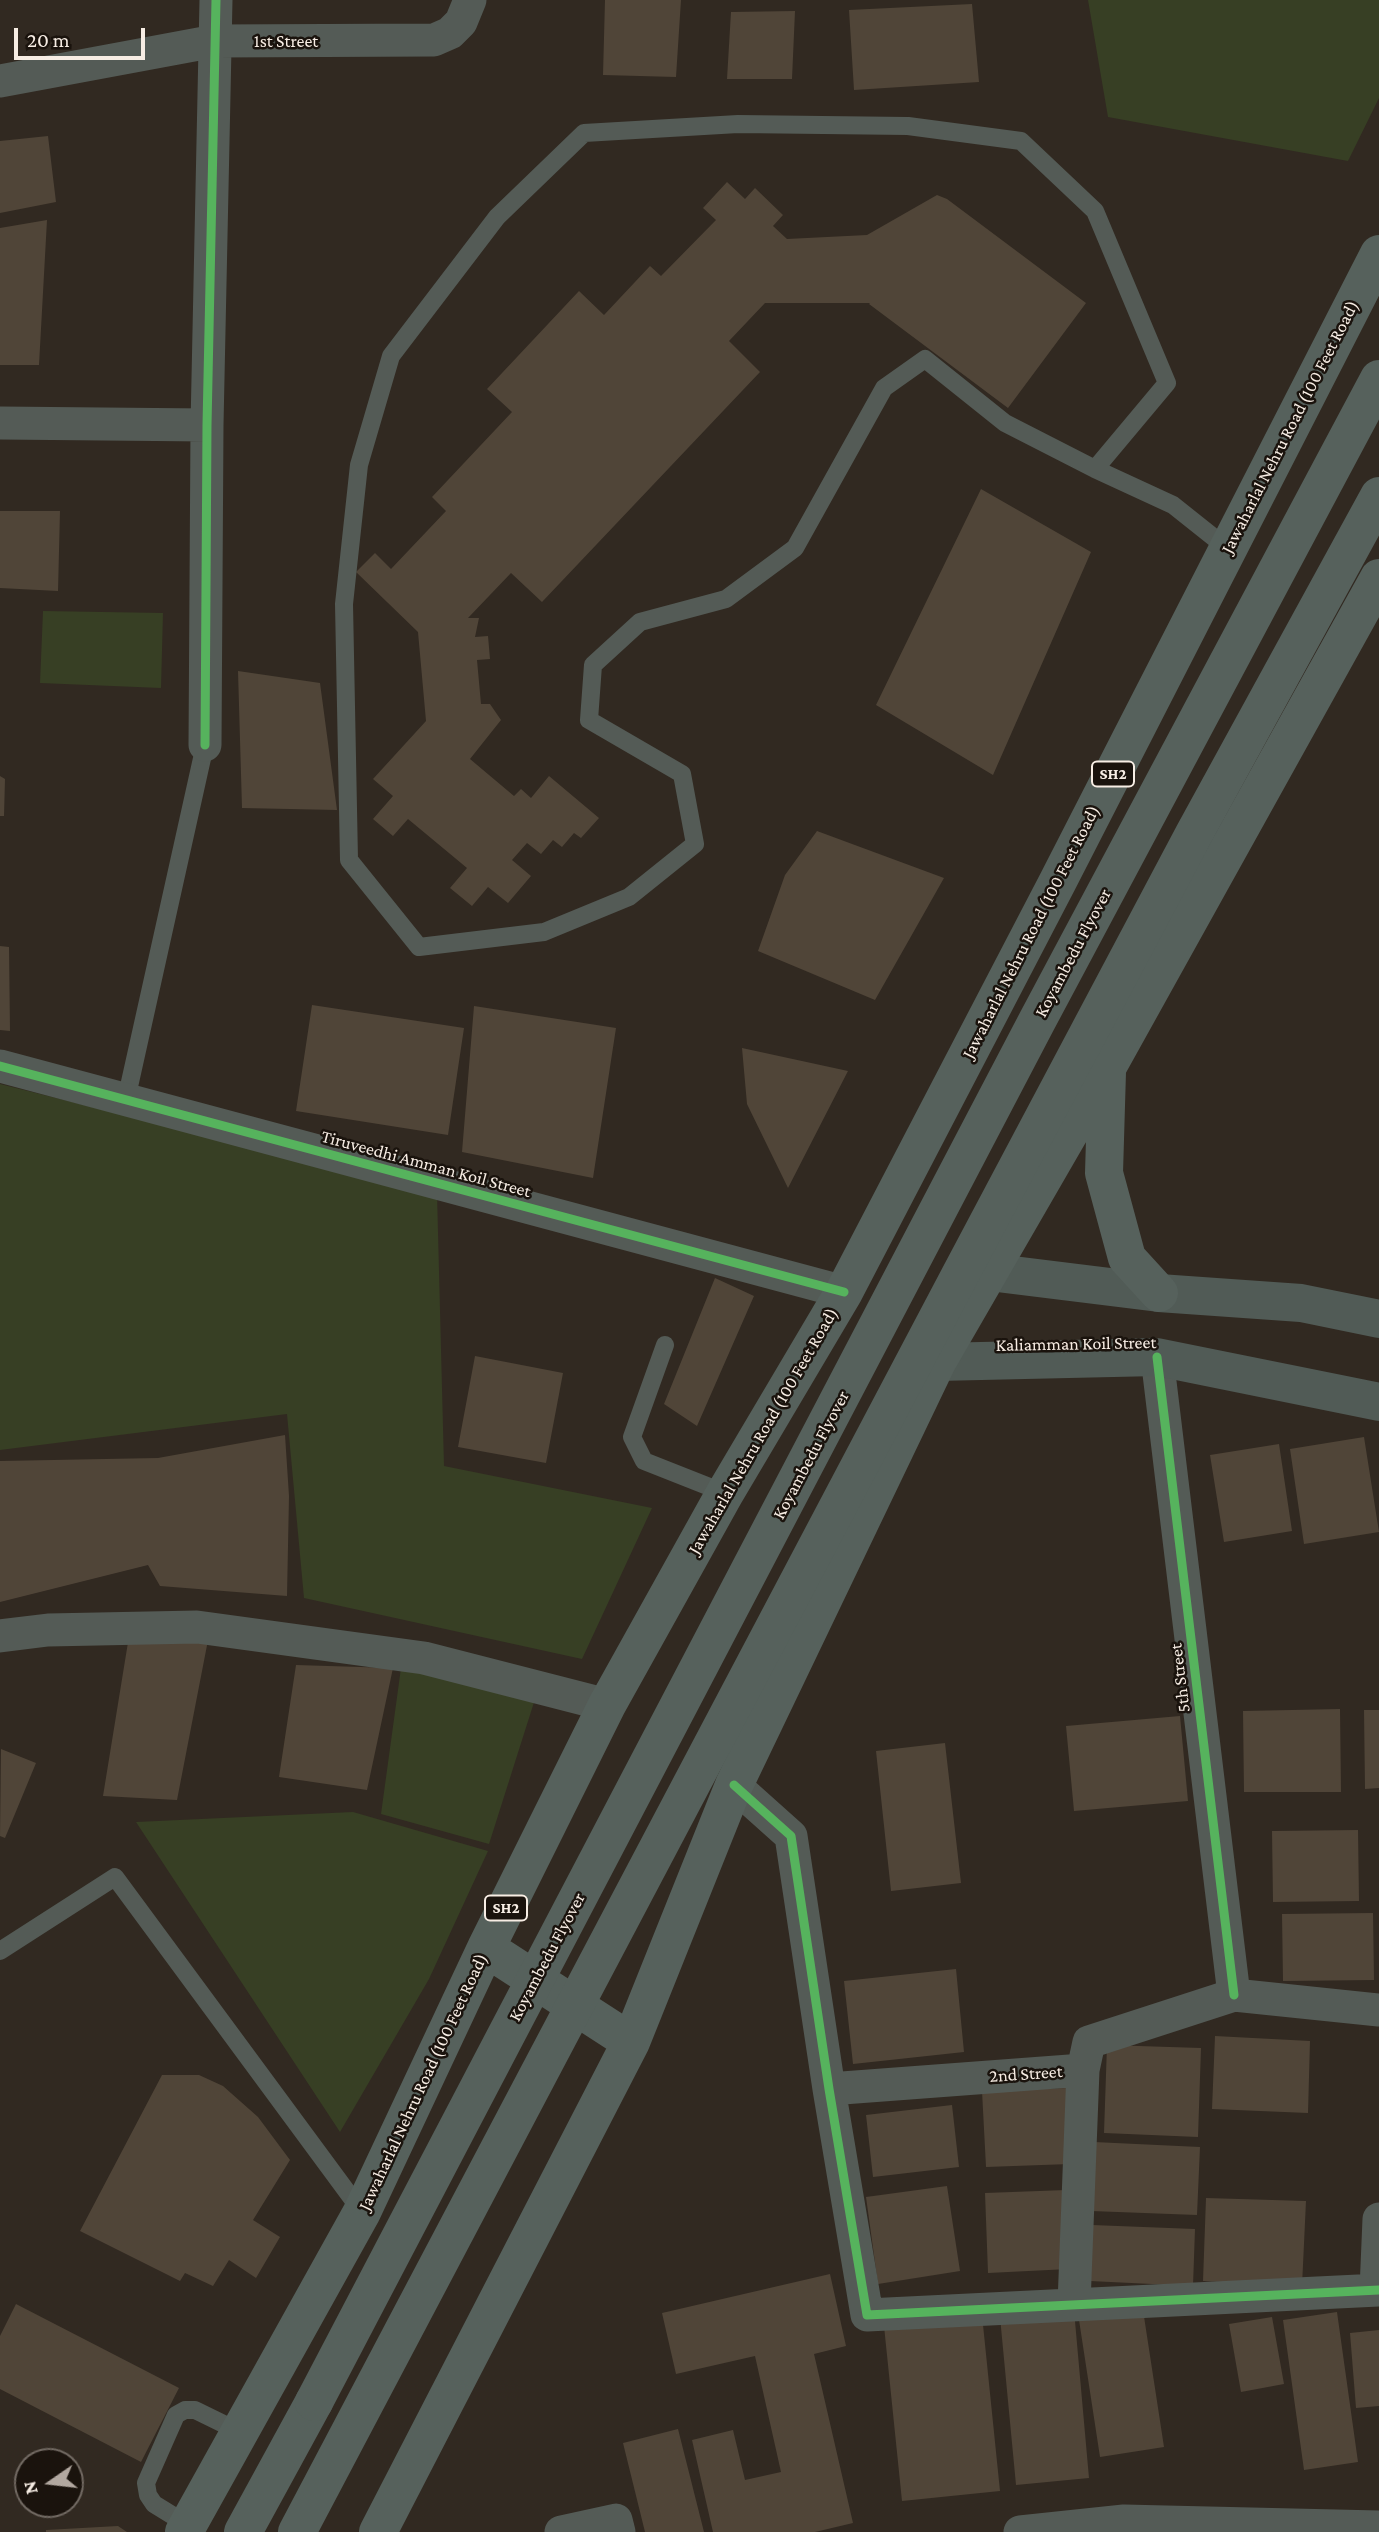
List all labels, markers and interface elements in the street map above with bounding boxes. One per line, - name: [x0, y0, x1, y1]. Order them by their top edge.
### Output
- scale bar: [18, 14, 149, 58]
- text: 20 m: [27, 28, 70, 52]
- street label: 1st Street: [254, 30, 318, 52]
- street label: Jawaharlal Nehru Road (100 Feet Road): [1217, 297, 1363, 557]
- road number: SH2: [1092, 762, 1134, 786]
- street label: Jawaharlal Nehru Road (100 Feet Road): [958, 802, 1104, 1062]
- street label: Koyambedu Flyover: [1030, 885, 1116, 1021]
- street label: Tiruveedhi Amman Koil Street: [319, 1126, 533, 1202]
- street label: Jawaharlal Nehru Road (100 Feet Road): [683, 1304, 843, 1558]
- street label: Kaliamman Koil Street: [996, 1332, 1156, 1356]
- street label: Koyambedu Flyover: [768, 1387, 854, 1523]
- street label: 5th Street: [1165, 1642, 1195, 1714]
- street label: Koyambedu Flyover: [504, 1889, 590, 2025]
- road number: SH2: [485, 1896, 527, 1920]
- street label: Jawaharlal Nehru Road (100 Feet Road): [354, 1950, 492, 2214]
- street label: 2nd Street: [989, 2061, 1063, 2087]
- north arrow: [14, 2448, 84, 2518]
- text: N: [18, 2479, 42, 2497]

